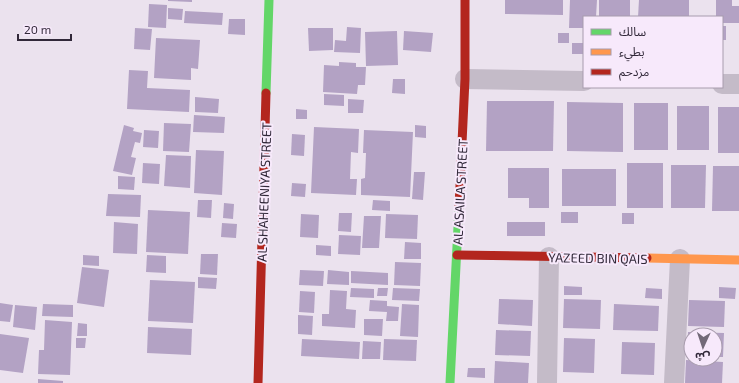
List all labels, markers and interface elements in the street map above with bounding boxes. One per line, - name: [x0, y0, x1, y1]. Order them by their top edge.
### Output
- scale bar: [18, 16, 71, 42]
- legend: [583, 16, 723, 88]
- text: 20 m: [24, 22, 51, 36]
- text: سالك: [619, 24, 646, 38]
- text: بطيء: [619, 44, 645, 62]
- text: مزدحم: [619, 64, 649, 81]
- street label: AL SHAHEENIYA STREET: [254, 122, 274, 262]
- street label: AL ASAILA STREET: [449, 138, 471, 245]
- street label: YAZEED BIN QAIS: [548, 249, 648, 267]
- north arrow: [683, 327, 723, 367]
- text: ش: [695, 350, 710, 364]

